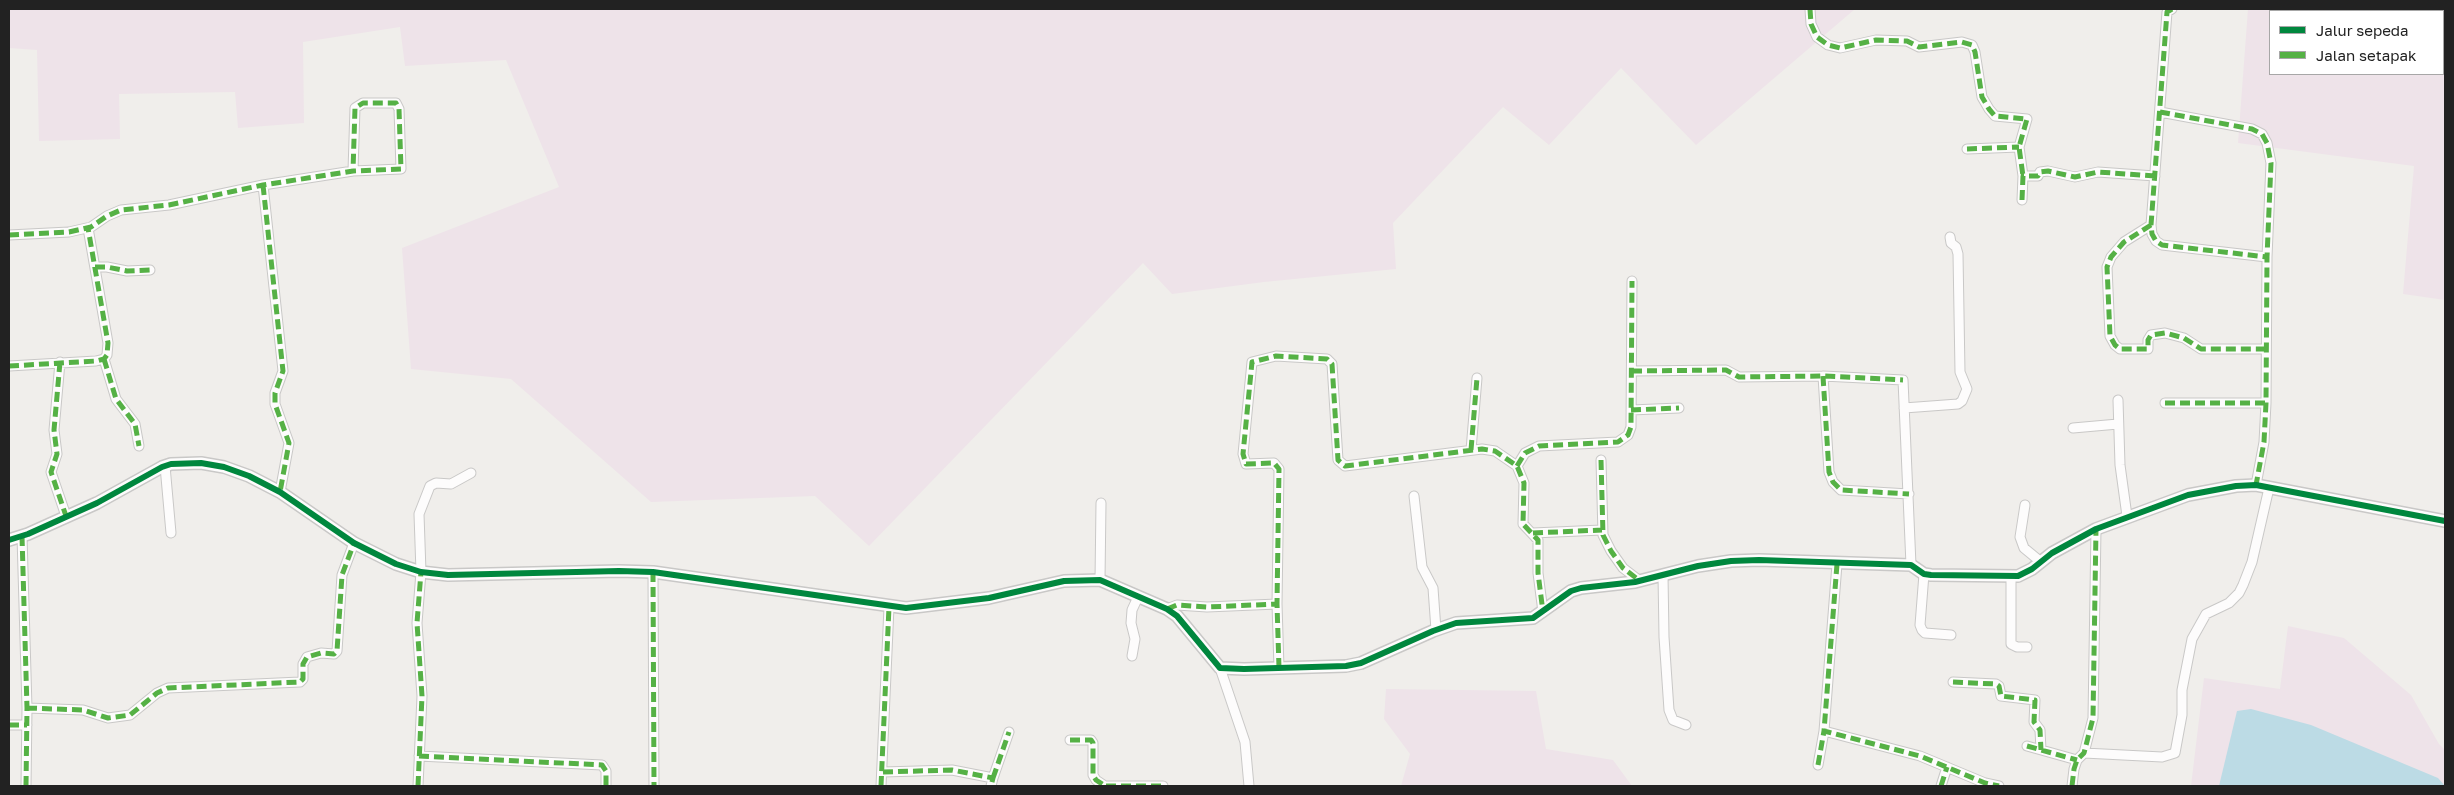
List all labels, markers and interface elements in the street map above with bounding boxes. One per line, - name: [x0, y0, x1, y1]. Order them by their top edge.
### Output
- legend: [2269, 10, 2444, 75]
- text: Jalur sepeda: [2316, 21, 2409, 39]
- text: Jalan setapak: [2316, 46, 2416, 64]

